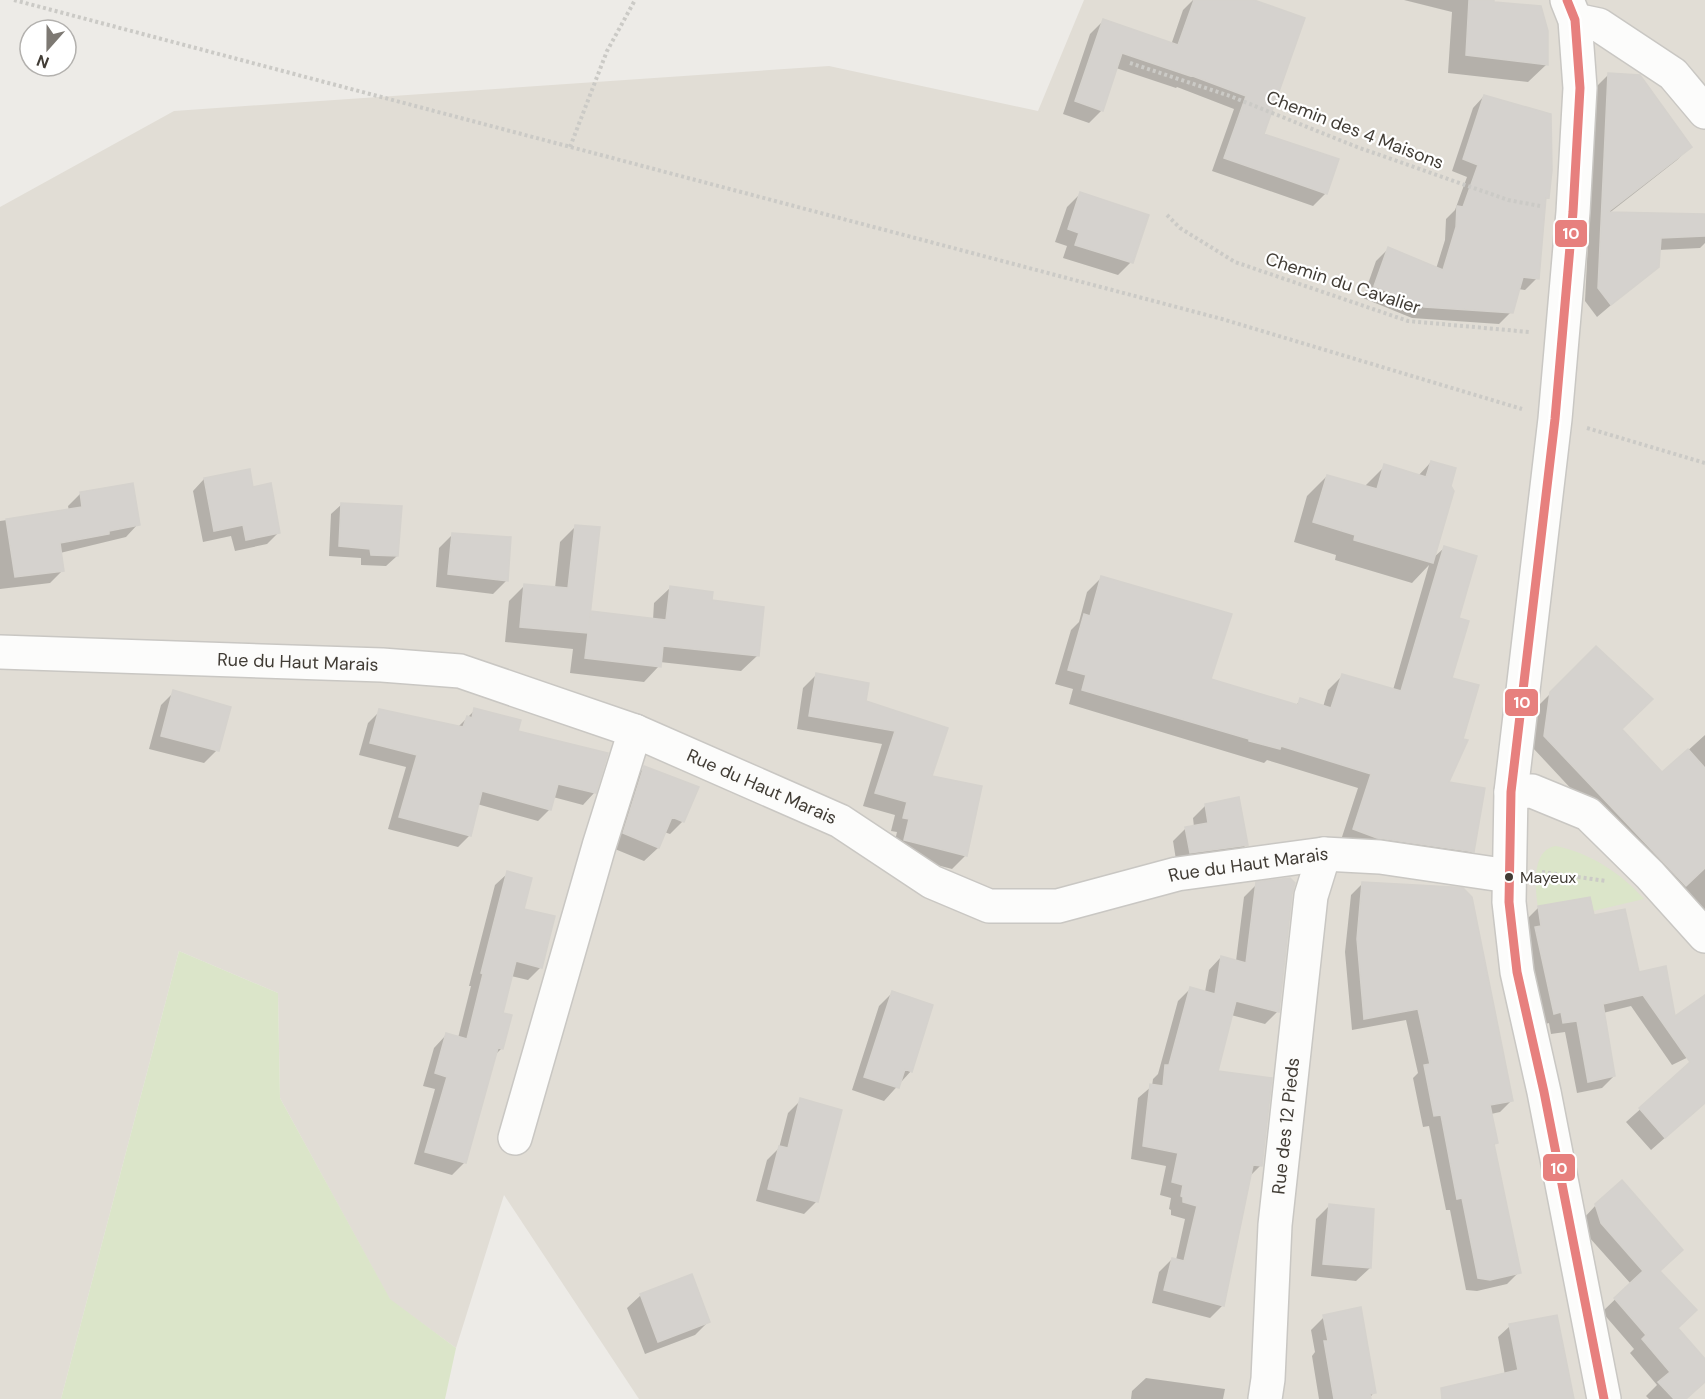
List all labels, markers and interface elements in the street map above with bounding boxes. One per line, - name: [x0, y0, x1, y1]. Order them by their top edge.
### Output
- north arrow: [18, 18, 78, 78]
- text: N: [34, 50, 52, 73]
- street label: Chemin des 4 Maisons: [1263, 85, 1447, 175]
- line badge: 10: [1554, 219, 1588, 248]
- text: 10: [1562, 223, 1580, 244]
- street label: Chemin du Cavalier: [1262, 247, 1424, 320]
- street label: Rue du Haut Marais: [217, 647, 379, 677]
- line badge: 10: [1504, 688, 1539, 717]
- text: 10: [1513, 692, 1531, 713]
- street label: Rue du Haut Marais: [683, 743, 841, 830]
- street label: Rue du Haut Marais: [1166, 842, 1329, 888]
- place label: Mayeux: [1520, 867, 1576, 888]
- marker: Mayeux: [1503, 871, 1515, 883]
- street label: Rue des 12 Pieds: [1266, 1056, 1305, 1196]
- line badge: 10: [1542, 1153, 1576, 1182]
- text: 10: [1550, 1158, 1568, 1179]

